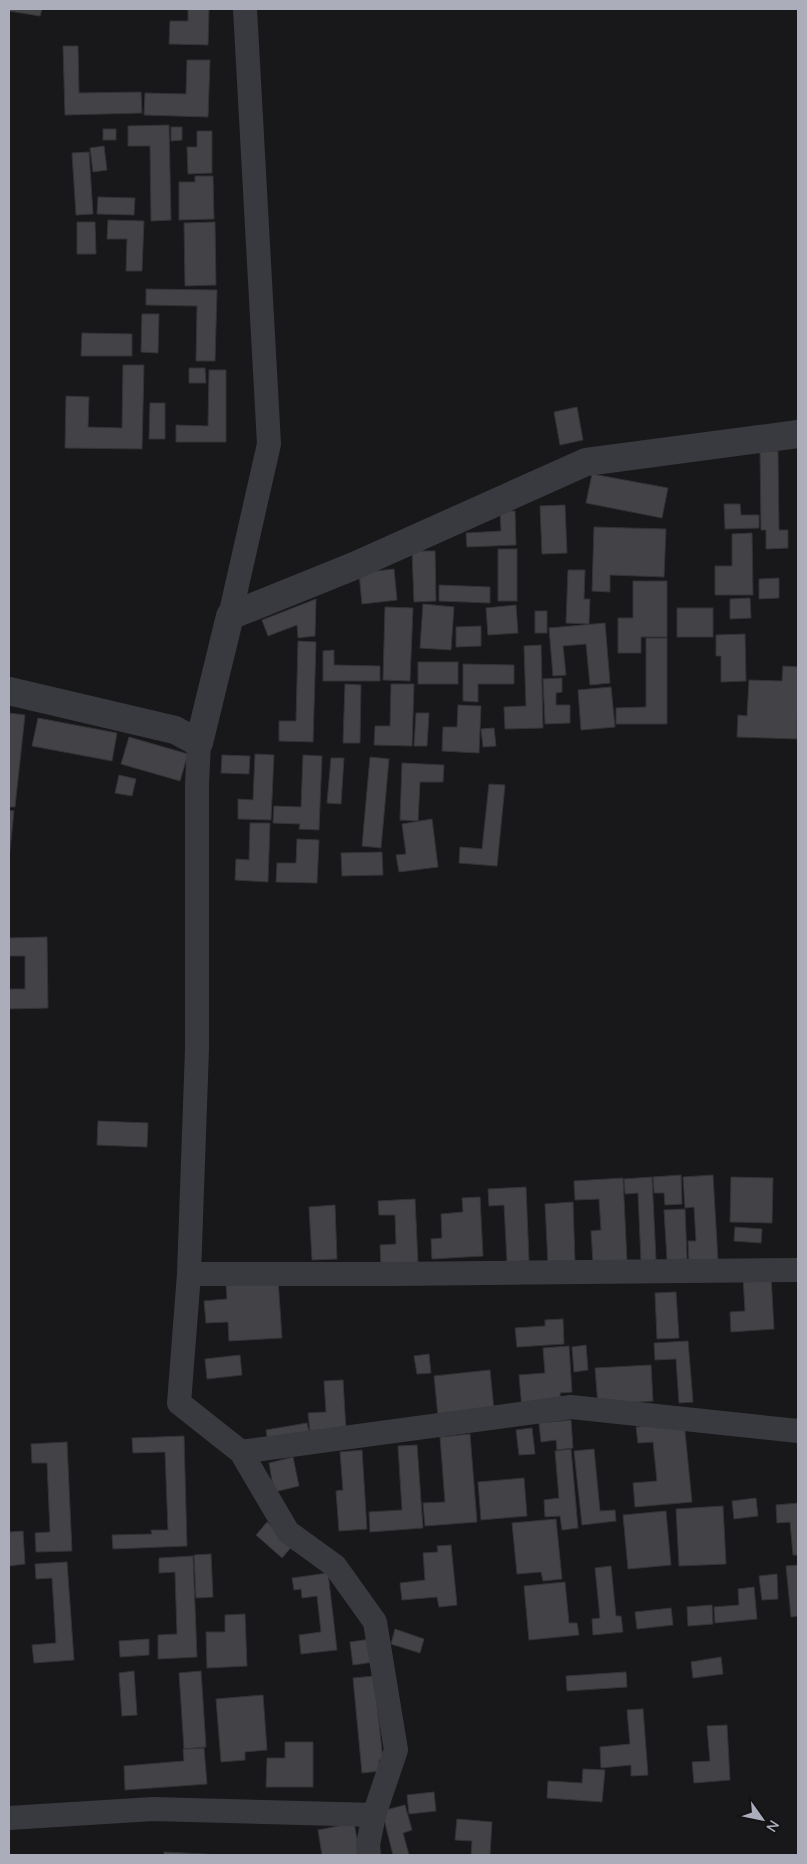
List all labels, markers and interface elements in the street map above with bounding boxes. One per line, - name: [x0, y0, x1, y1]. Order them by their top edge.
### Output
- north arrow: [737, 1794, 787, 1844]
- text: N: [762, 1817, 783, 1835]

